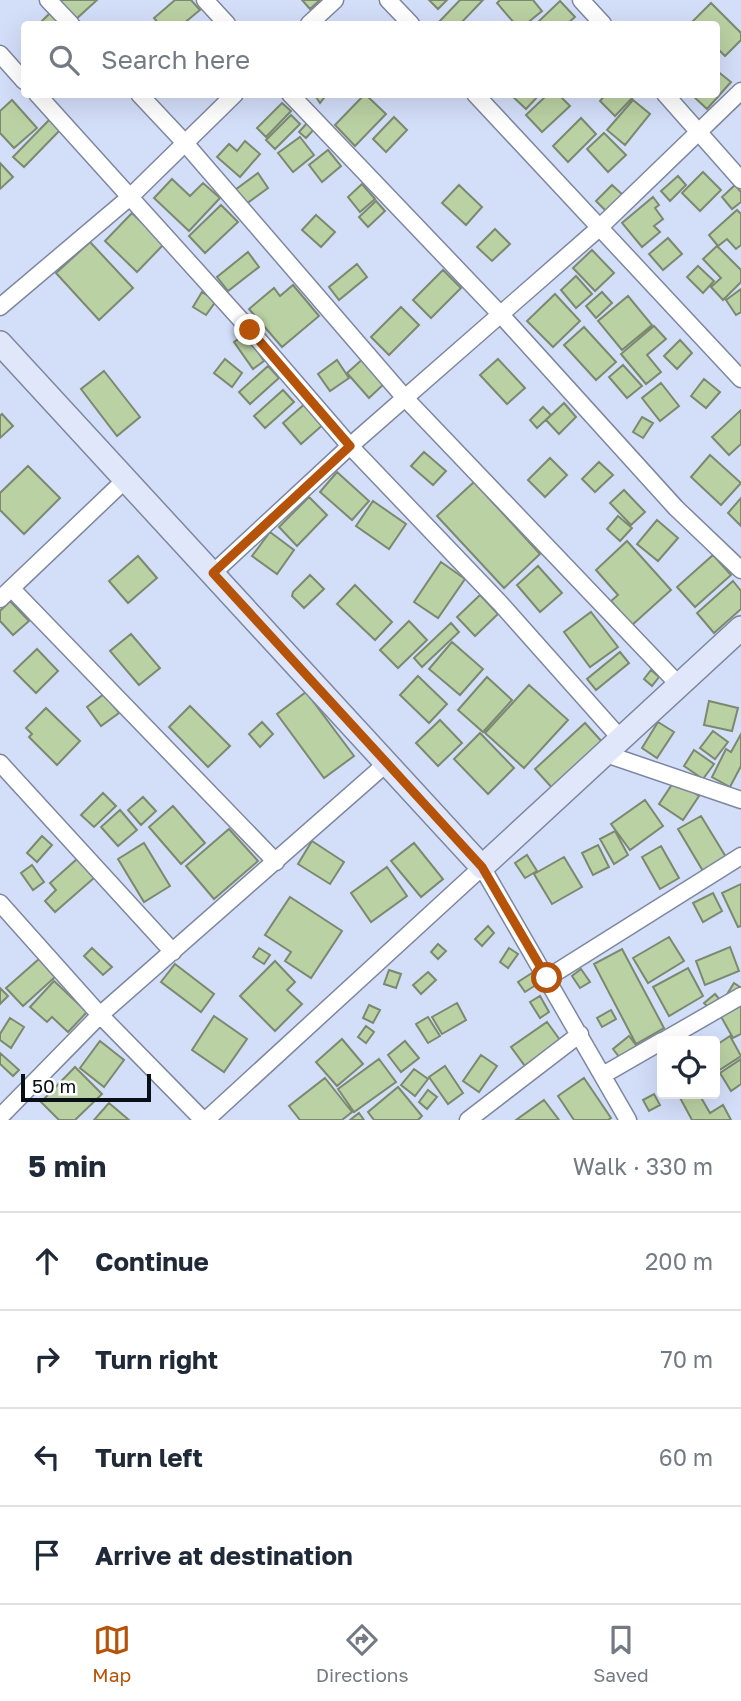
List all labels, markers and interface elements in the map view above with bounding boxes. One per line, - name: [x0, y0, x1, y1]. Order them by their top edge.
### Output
- search box: [21, 21, 720, 98]
- icon: search: [45, 41, 83, 79]
- text: Search here: [101, 44, 250, 75]
- route end: [234, 314, 265, 345]
- route start: [531, 962, 562, 993]
- map controls: [657, 1036, 720, 1099]
- button: locate: [657, 1036, 720, 1099]
- scale bar: [21, 1071, 150, 1103]
- text: 50 m: [32, 1074, 76, 1097]
- text: 5 min: [28, 1148, 106, 1184]
- text: Walk · 330 m: [573, 1152, 713, 1180]
- icon: ahead: [28, 1242, 66, 1280]
- text: Continue: [95, 1246, 209, 1277]
- text: 200 m: [645, 1247, 713, 1275]
- icon: right: [28, 1340, 66, 1378]
- text: Turn right: [95, 1344, 218, 1375]
- text: 70 m: [660, 1345, 713, 1373]
- icon: left: [28, 1438, 66, 1476]
- text: Turn left: [95, 1442, 203, 1473]
- text: 60 m: [659, 1443, 713, 1471]
- icon: arrive: [28, 1536, 66, 1574]
- text: Arrive at destination: [95, 1540, 353, 1571]
- tab: Map: [92, 1621, 131, 1686]
- tab: Directions: [316, 1621, 409, 1686]
- tab: Saved: [593, 1621, 649, 1686]

